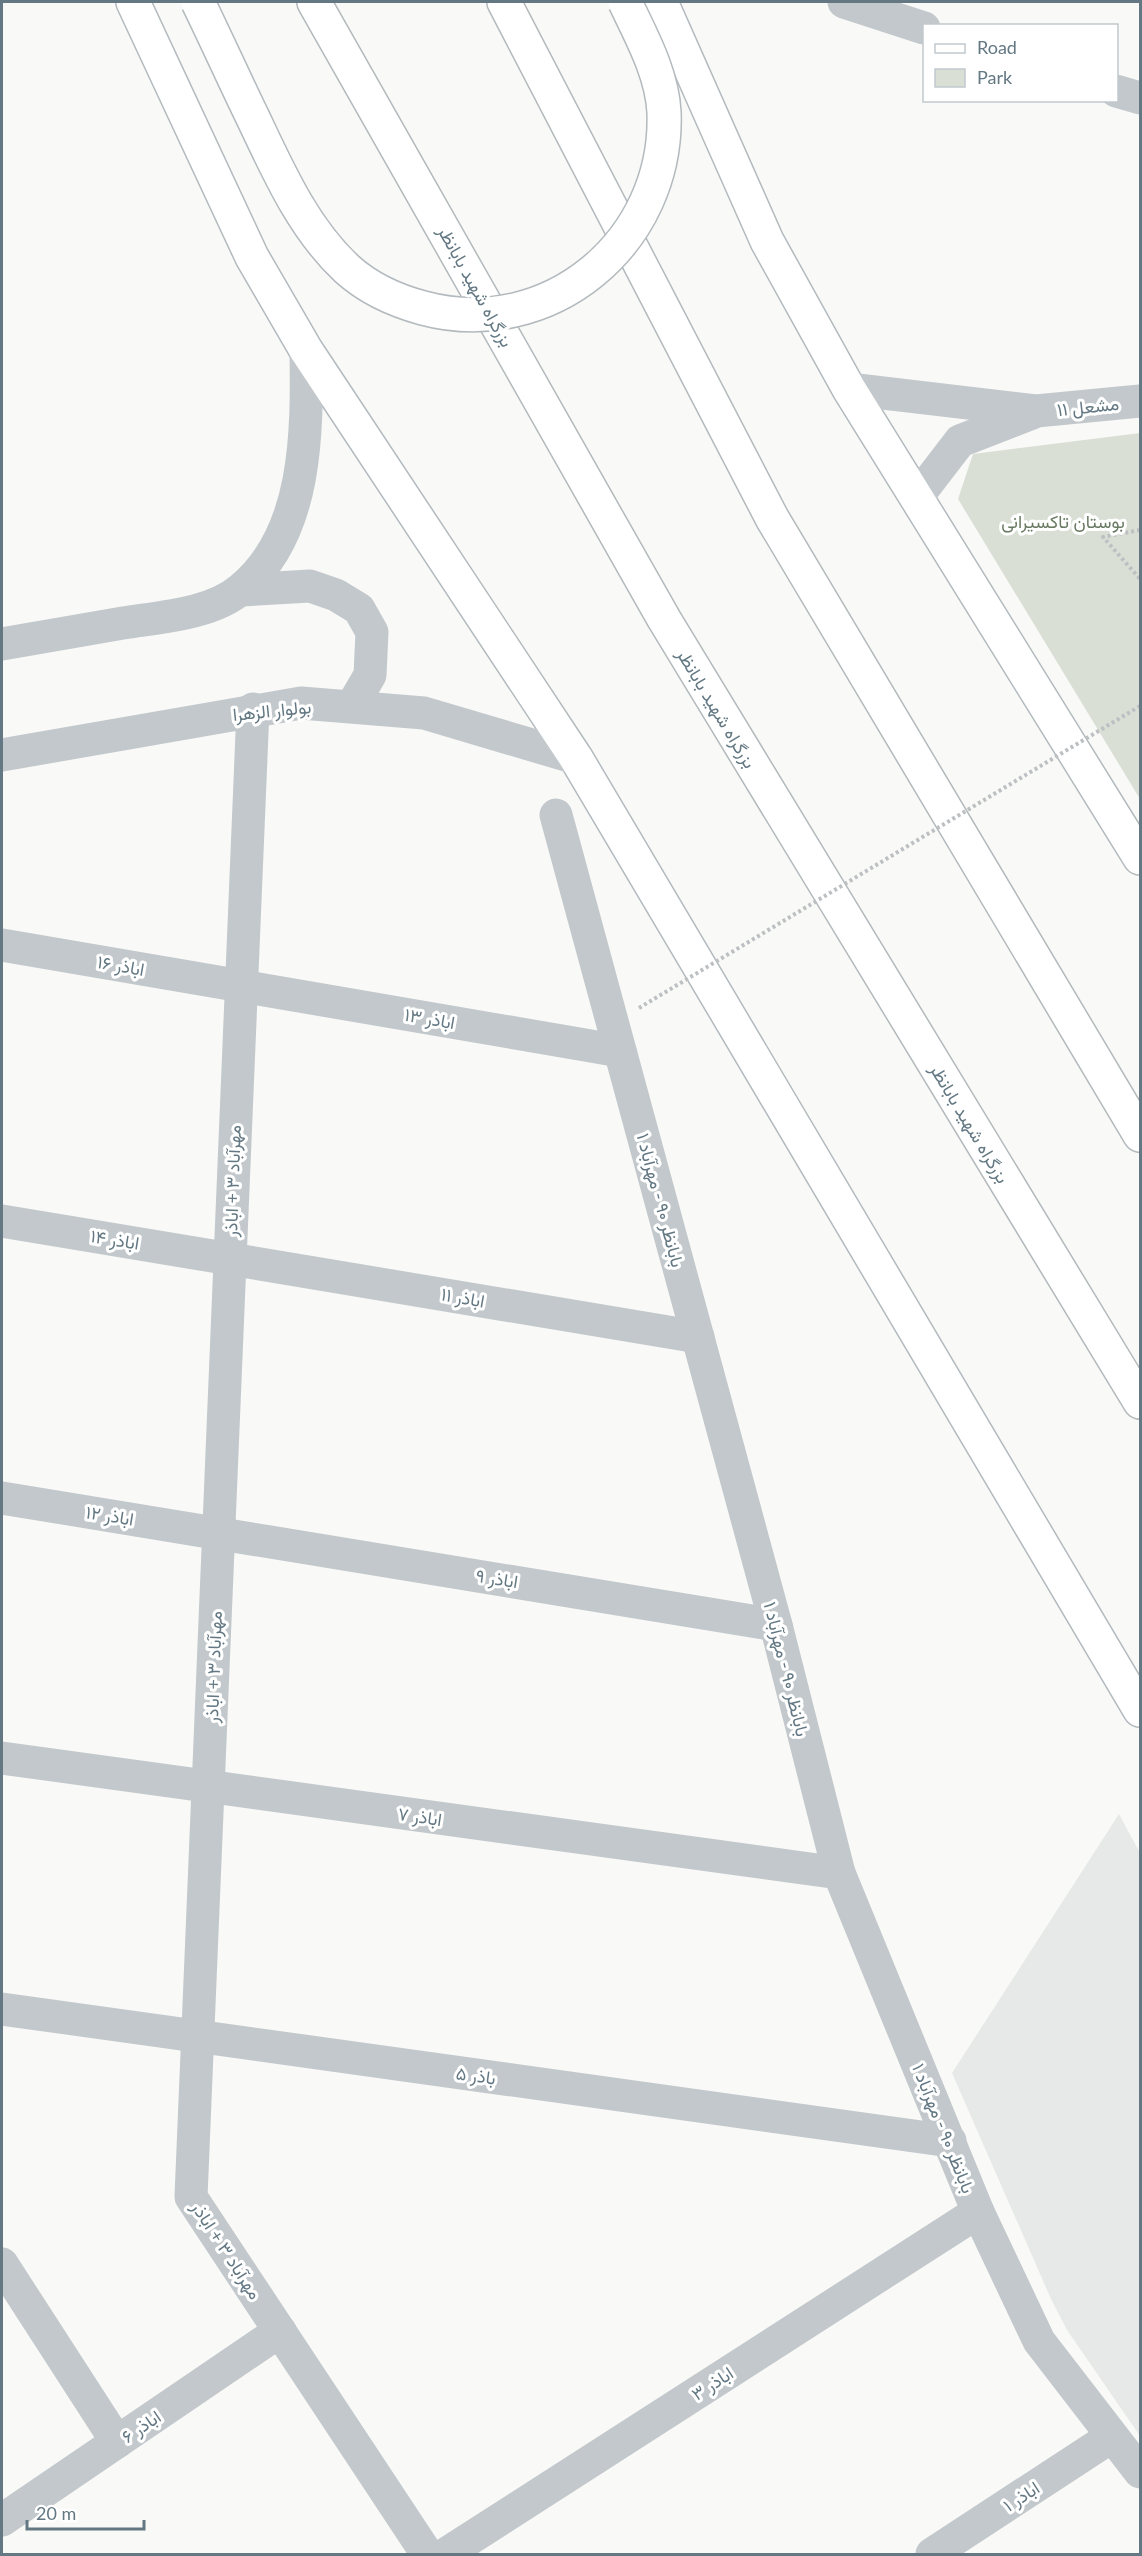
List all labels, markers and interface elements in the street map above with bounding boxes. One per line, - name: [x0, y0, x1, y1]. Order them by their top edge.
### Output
- legend: [923, 24, 1118, 102]
- text: Road: [977, 36, 1017, 58]
- text: Park: [977, 66, 1013, 88]
- street label: بزرگراه شهید بابانظر: [432, 221, 518, 351]
- street label: مشعل ۱۱: [1056, 392, 1120, 421]
- park label: بوستان تاکسیرانی: [1001, 510, 1125, 533]
- street label: بزرگراه شهید بابانظر: [671, 643, 761, 772]
- street label: بولوار الزهرا: [232, 695, 312, 726]
- street label: اباذر ۱۶: [96, 950, 146, 981]
- street label: اباذر ۱۳: [403, 1003, 457, 1034]
- street label: بزرگراه شهید بابانظر: [924, 1058, 1014, 1187]
- street label: مهرآباد ۳ + اباذر: [219, 1125, 246, 1238]
- street label: بابانظر ۹۰ - مهرآباد ۱: [632, 1131, 689, 1270]
- street label: اباذر ۱۴: [89, 1224, 141, 1255]
- street label: اباذر ۱۱: [439, 1282, 487, 1313]
- street label: اباذر ۱۲: [84, 1500, 136, 1531]
- street label: اباذر ۹: [474, 1564, 520, 1593]
- street label: بابانظر ۹۰ - مهرآباد ۱: [759, 1599, 814, 1739]
- street label: مهرآباد ۳ + اباذر: [200, 1611, 227, 1724]
- street label: اباذر ۷: [396, 1802, 443, 1831]
- street label: بابانظر ۹۰ - مهرآباد ۱: [907, 2060, 980, 2196]
- street label: باذر ۵: [455, 2061, 497, 2090]
- street label: مهرآباد ۳ + اباذر: [186, 2196, 267, 2304]
- street label: اباذر ۳: [687, 2361, 738, 2405]
- street label: اباذر ۶: [117, 2405, 165, 2448]
- street label: اباذر ۱: [999, 2476, 1044, 2517]
- scale bar: [27, 2493, 144, 2531]
- text: 20 m: [36, 2502, 76, 2524]

